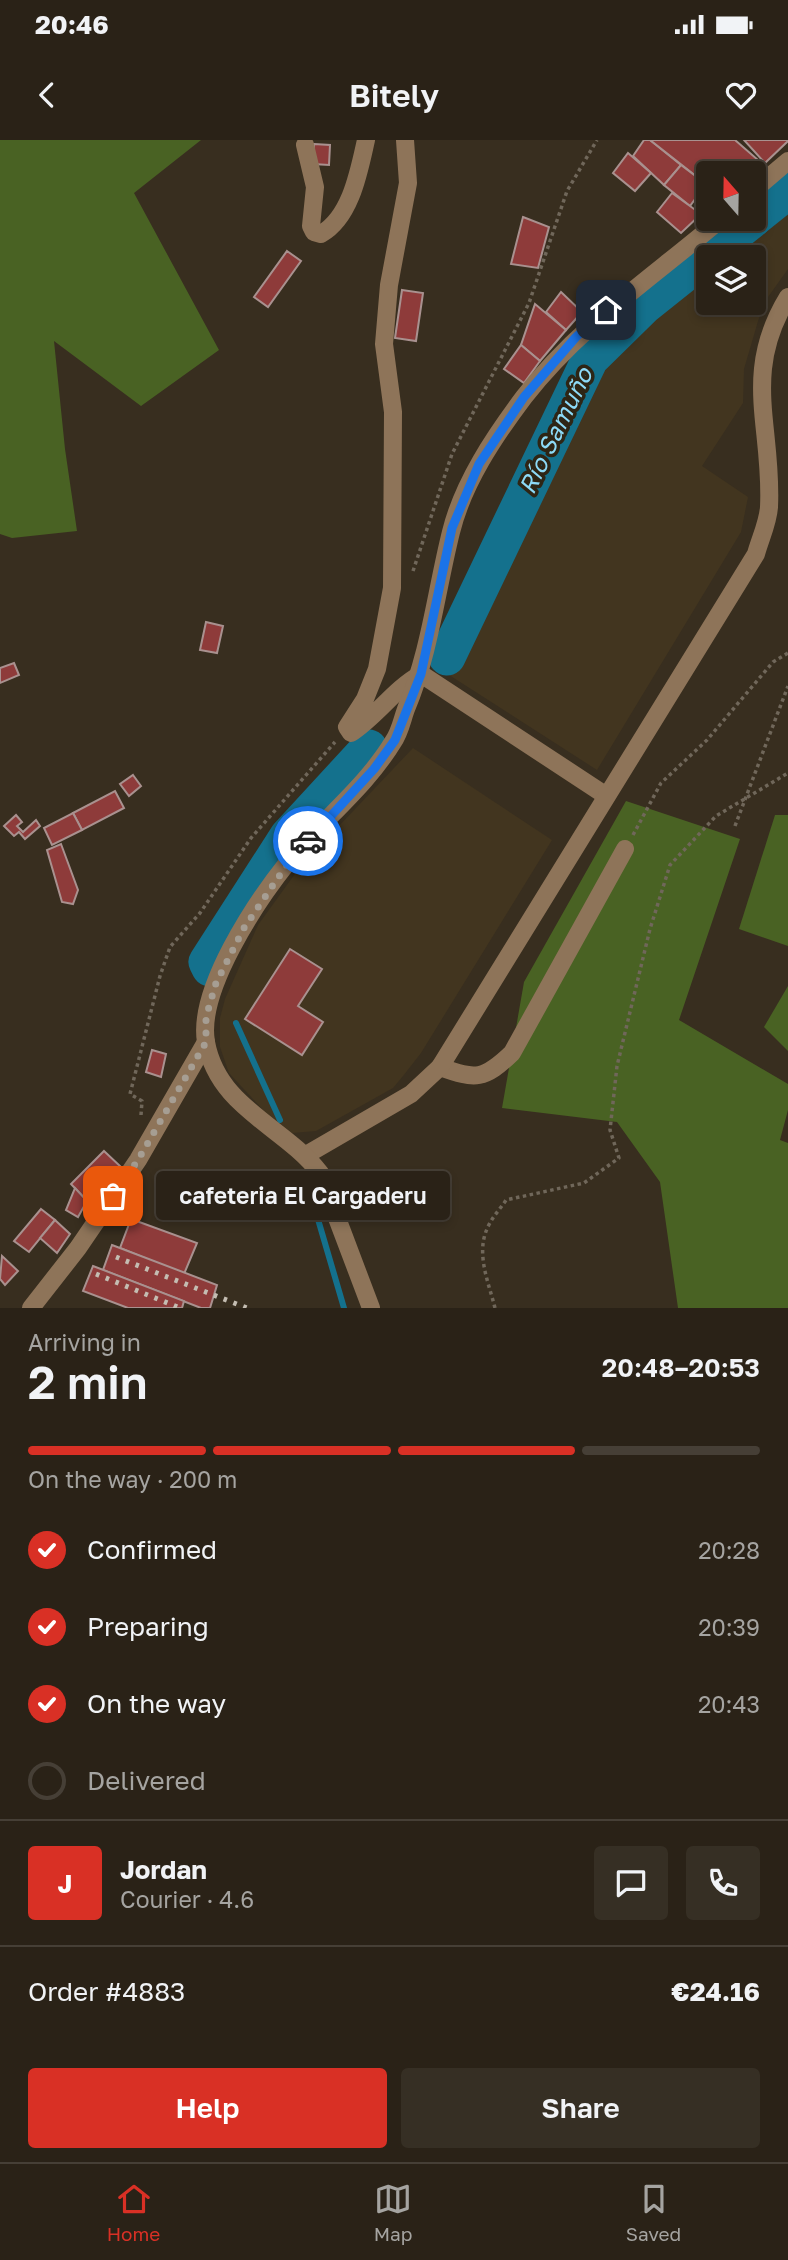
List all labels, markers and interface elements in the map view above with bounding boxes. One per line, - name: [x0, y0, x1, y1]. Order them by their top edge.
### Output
- text: 20:46: [35, 9, 109, 40]
- icon: back: [28, 76, 66, 114]
- text: Bitely: [349, 76, 439, 114]
- icon: heart: [722, 76, 760, 114]
- north arrow: [696, 161, 766, 231]
- map controls: [696, 161, 766, 315]
- button: layers: [696, 245, 766, 315]
- pin: [576, 280, 636, 340]
- icon: home: [587, 291, 625, 329]
- water label: Río Samuño: [512, 361, 598, 498]
- courier: [273, 806, 343, 876]
- icon: car: [289, 822, 327, 860]
- pin: [83, 1166, 143, 1226]
- callout: cafeteria El Cargaderu: [155, 1172, 449, 1220]
- icon: bag: [94, 1177, 132, 1215]
- text: cafeteria El Cargaderu: [179, 1181, 427, 1209]
- text: Arriving in: [28, 1328, 141, 1356]
- text: 20:48–20:53: [602, 1352, 760, 1383]
- text: 2 min: [28, 1354, 148, 1409]
- text: On the way · 200 m: [28, 1465, 237, 1493]
- icon: check: [28, 1531, 66, 1569]
- text: Confirmed: [87, 1534, 217, 1565]
- text: 20:28: [698, 1536, 760, 1564]
- icon: check: [28, 1608, 66, 1646]
- text: Preparing: [87, 1611, 209, 1642]
- text: 20:39: [698, 1613, 760, 1641]
- icon: check: [28, 1685, 66, 1723]
- text: On the way: [87, 1688, 226, 1719]
- text: 20:43: [698, 1690, 760, 1718]
- text: Delivered: [87, 1765, 206, 1796]
- button: chat: [594, 1846, 668, 1920]
- button: phone: [686, 1846, 760, 1920]
- text: Jordan: [120, 1854, 207, 1885]
- text: J: [58, 1868, 72, 1899]
- text: Courier · 4.6: [120, 1885, 254, 1913]
- text: Order #4883: [28, 1976, 185, 2007]
- text: €24.16: [671, 1976, 760, 2007]
- button: Help: [28, 2068, 387, 2148]
- button: Share: [401, 2068, 760, 2148]
- tab: Home: [107, 2180, 160, 2245]
- tab: Map: [374, 2180, 412, 2245]
- tab: Saved: [626, 2180, 681, 2245]

